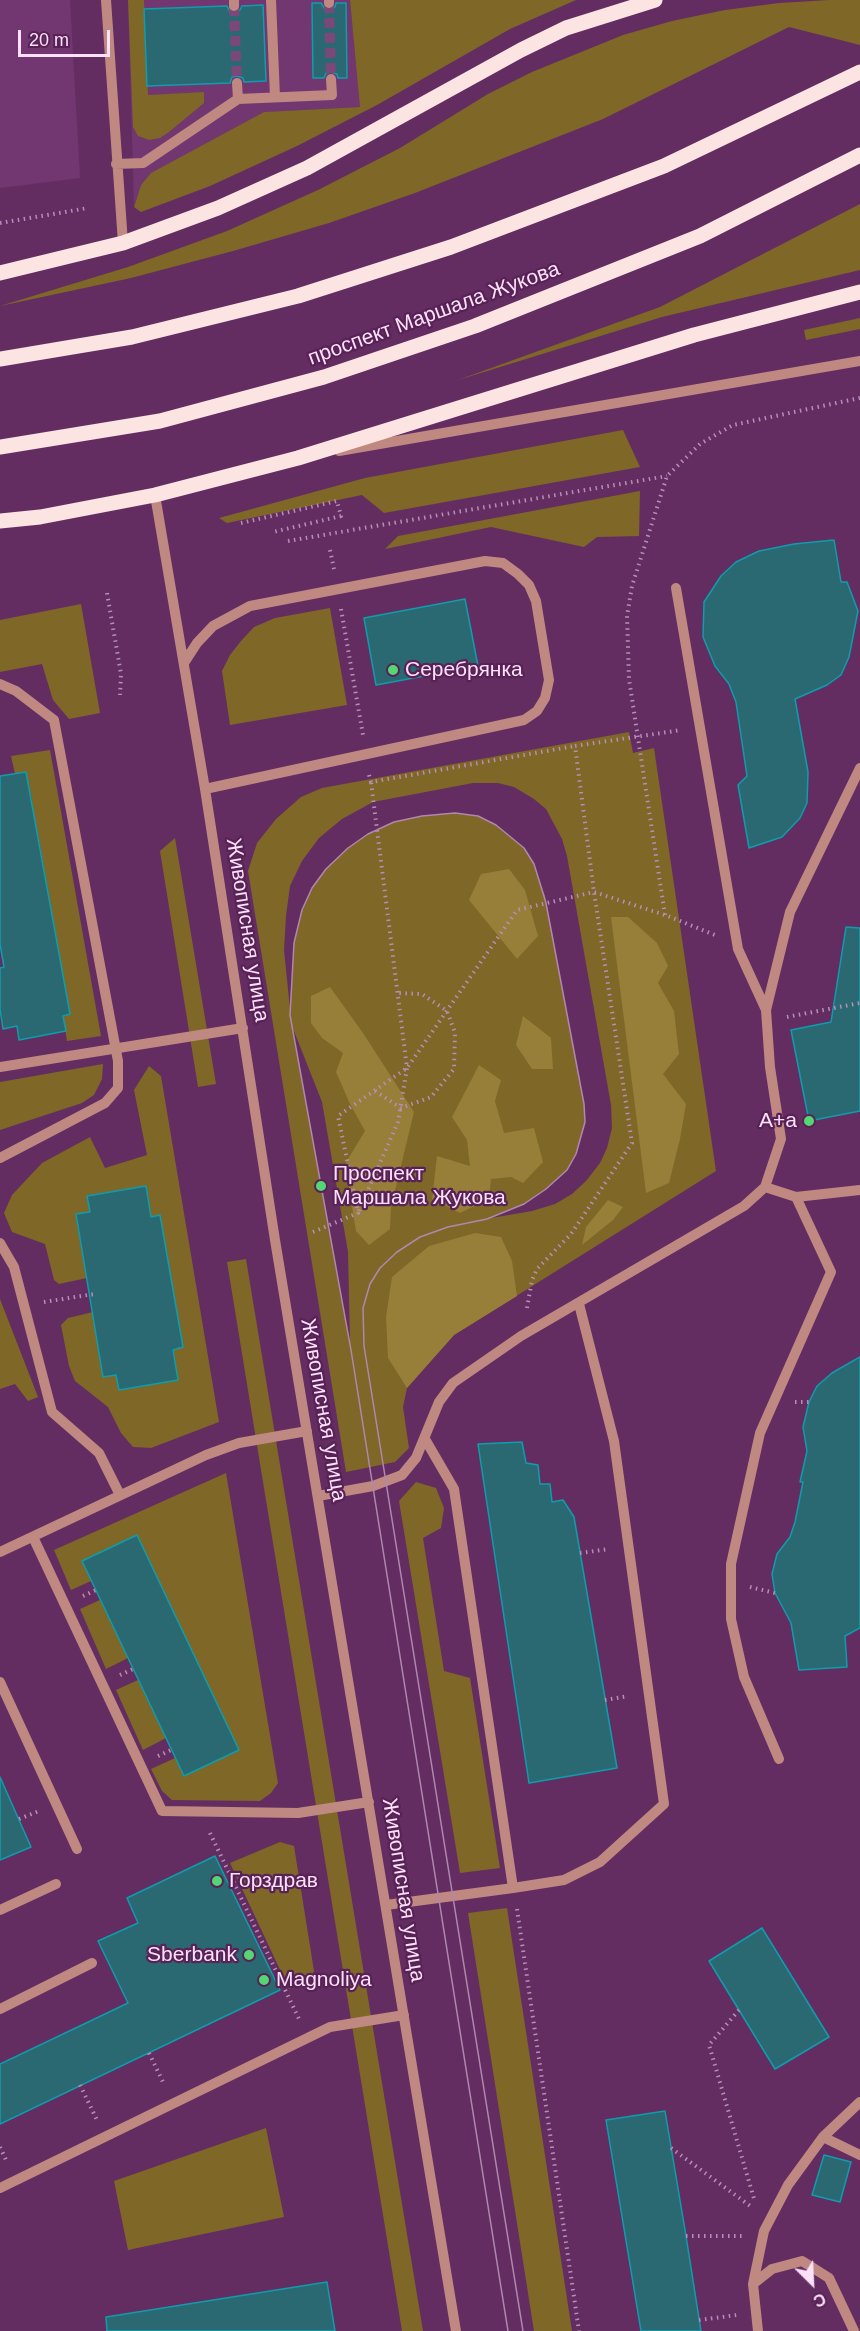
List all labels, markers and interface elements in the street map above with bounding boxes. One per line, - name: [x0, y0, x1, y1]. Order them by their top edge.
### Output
- scale bar: [21, 18, 112, 56]
- text: 20 m: [29, 30, 69, 50]
- street label: проспект Маршала Жукова: [305, 257, 563, 371]
- place label: Серебрянка: [405, 657, 523, 683]
- marker: Серебрянка: [386, 663, 400, 677]
- street label: Живописная улица: [220, 836, 274, 1024]
- place label: А+а: [759, 1108, 797, 1134]
- marker: А+а: [802, 1114, 816, 1128]
- place label: Проспект Маршала Жукова: [333, 1161, 506, 1211]
- marker: Проспект Маршала Жукова: [314, 1179, 328, 1193]
- street label: Живописная улица: [294, 1316, 352, 1504]
- street label: Живописная улица: [376, 1796, 430, 1984]
- place label: Горздрав: [229, 1868, 318, 1894]
- marker: Горздрав: [210, 1874, 224, 1888]
- place label: Sberbank: [147, 1942, 237, 1968]
- marker: Sberbank: [242, 1948, 256, 1962]
- place label: Magnoliya: [276, 1967, 372, 1993]
- marker: Magnoliya: [257, 1973, 271, 1987]
- north arrow: [782, 2253, 842, 2313]
- text: С: [811, 2290, 828, 2310]

